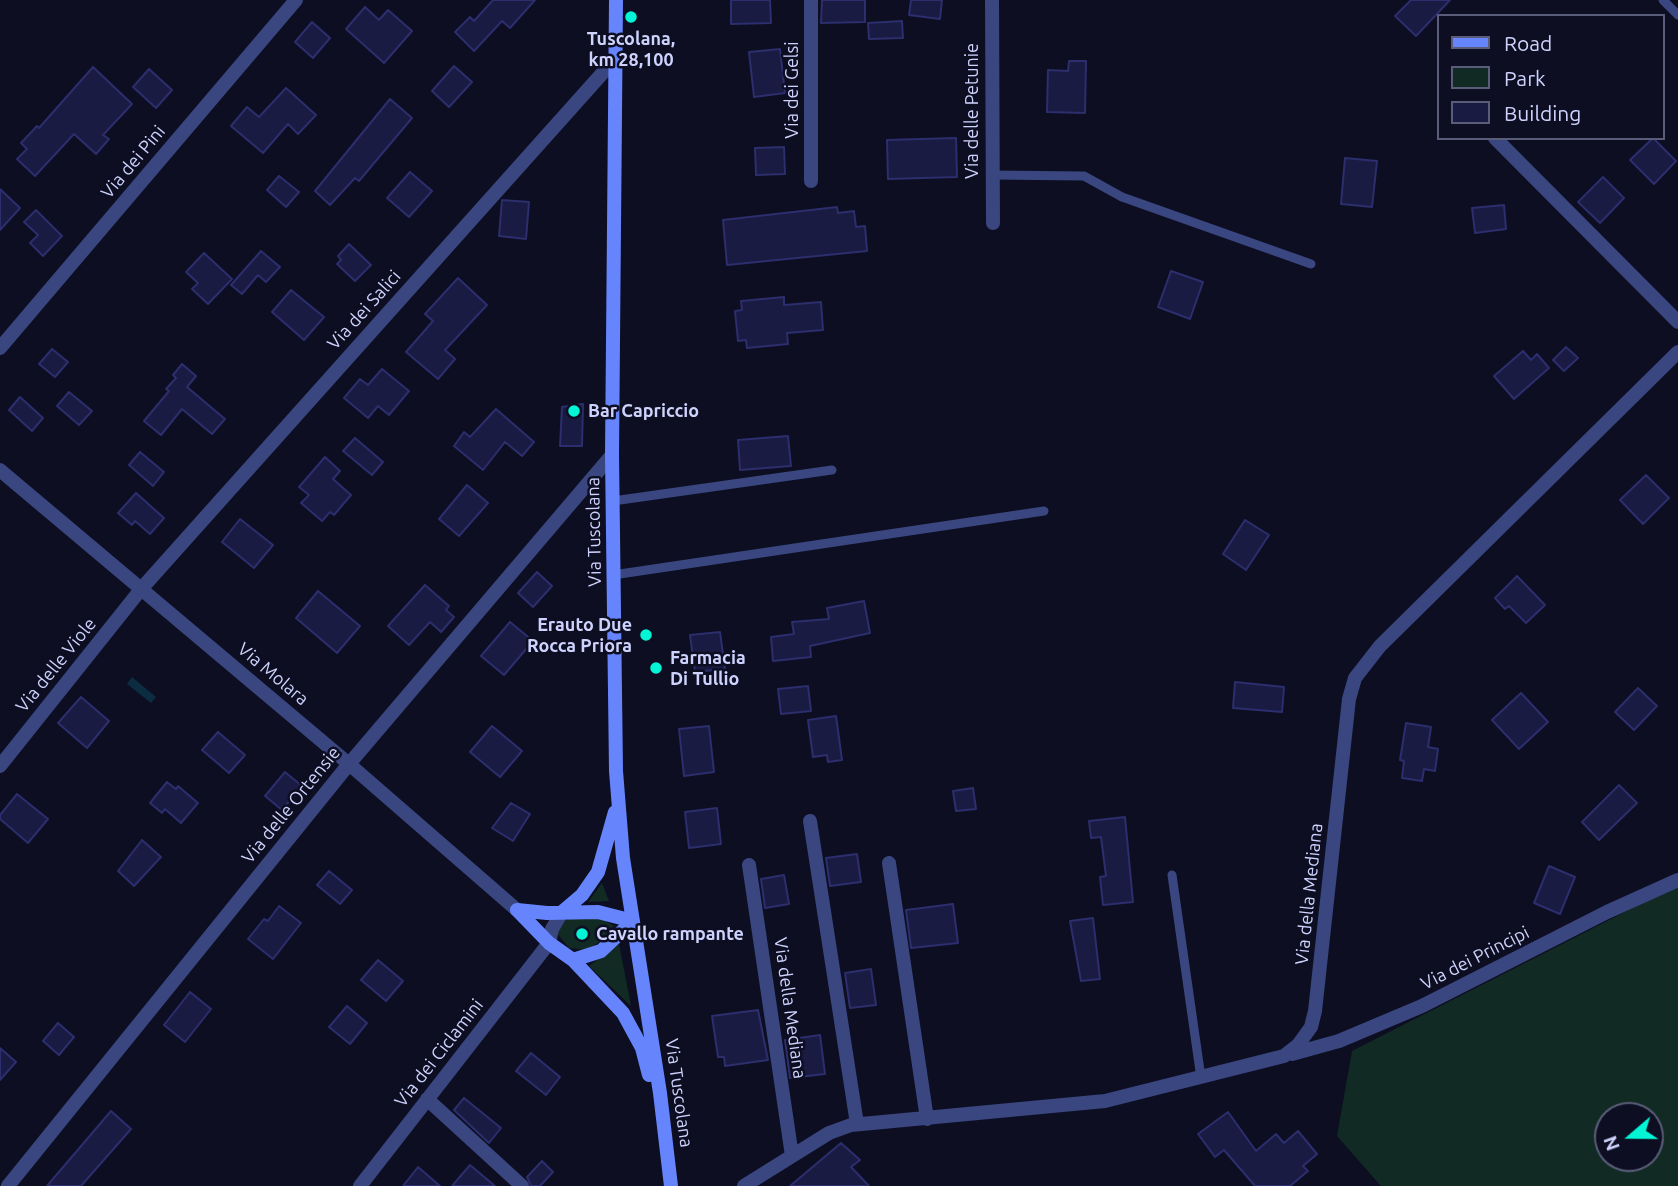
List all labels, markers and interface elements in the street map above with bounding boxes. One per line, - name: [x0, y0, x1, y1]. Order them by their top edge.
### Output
- marker: Tuscolana, km 28,100: [623, 9, 639, 25]
- legend: [1436, 14, 1664, 140]
- place label: Tuscolana, km 28,100: [587, 28, 675, 70]
- text: Road: [1504, 31, 1552, 55]
- street label: Via dei Gelsi: [781, 41, 803, 139]
- street label: Via delle Petunie: [961, 43, 983, 179]
- text: Park: [1504, 66, 1546, 90]
- text: Building: [1504, 101, 1581, 125]
- street label: Via dei Pini: [96, 121, 170, 203]
- street label: Via dei Salici: [323, 266, 405, 354]
- place label: Bar Capriccio: [588, 400, 699, 422]
- marker: Bar Capriccio: [566, 403, 582, 419]
- street label: Via Tuscolana: [582, 477, 606, 587]
- street label: Via delle Viole: [11, 613, 101, 717]
- place label: Erauto Due Rocca Priora: [527, 614, 632, 656]
- marker: Erauto Due Rocca Priora: [638, 627, 654, 643]
- street label: Via Molara: [233, 638, 313, 710]
- place label: Farmacia Di Tullio: [670, 647, 746, 690]
- marker: Farmacia Di Tullio: [648, 660, 664, 676]
- street label: Via delle Ortensie: [237, 742, 345, 868]
- street label: Via della Mediana: [1291, 822, 1327, 966]
- street label: Via dei Principi: [1417, 921, 1533, 995]
- place label: Cavallo rampante: [596, 923, 744, 945]
- marker: Cavallo rampante: [574, 926, 590, 942]
- street label: Via della Mediana: [769, 936, 811, 1080]
- street label: Via dei Ciclamini: [390, 995, 488, 1111]
- street label: Via Tuscolana: [661, 1037, 697, 1149]
- north arrow: [1594, 1102, 1664, 1172]
- text: N: [1598, 1133, 1624, 1154]

